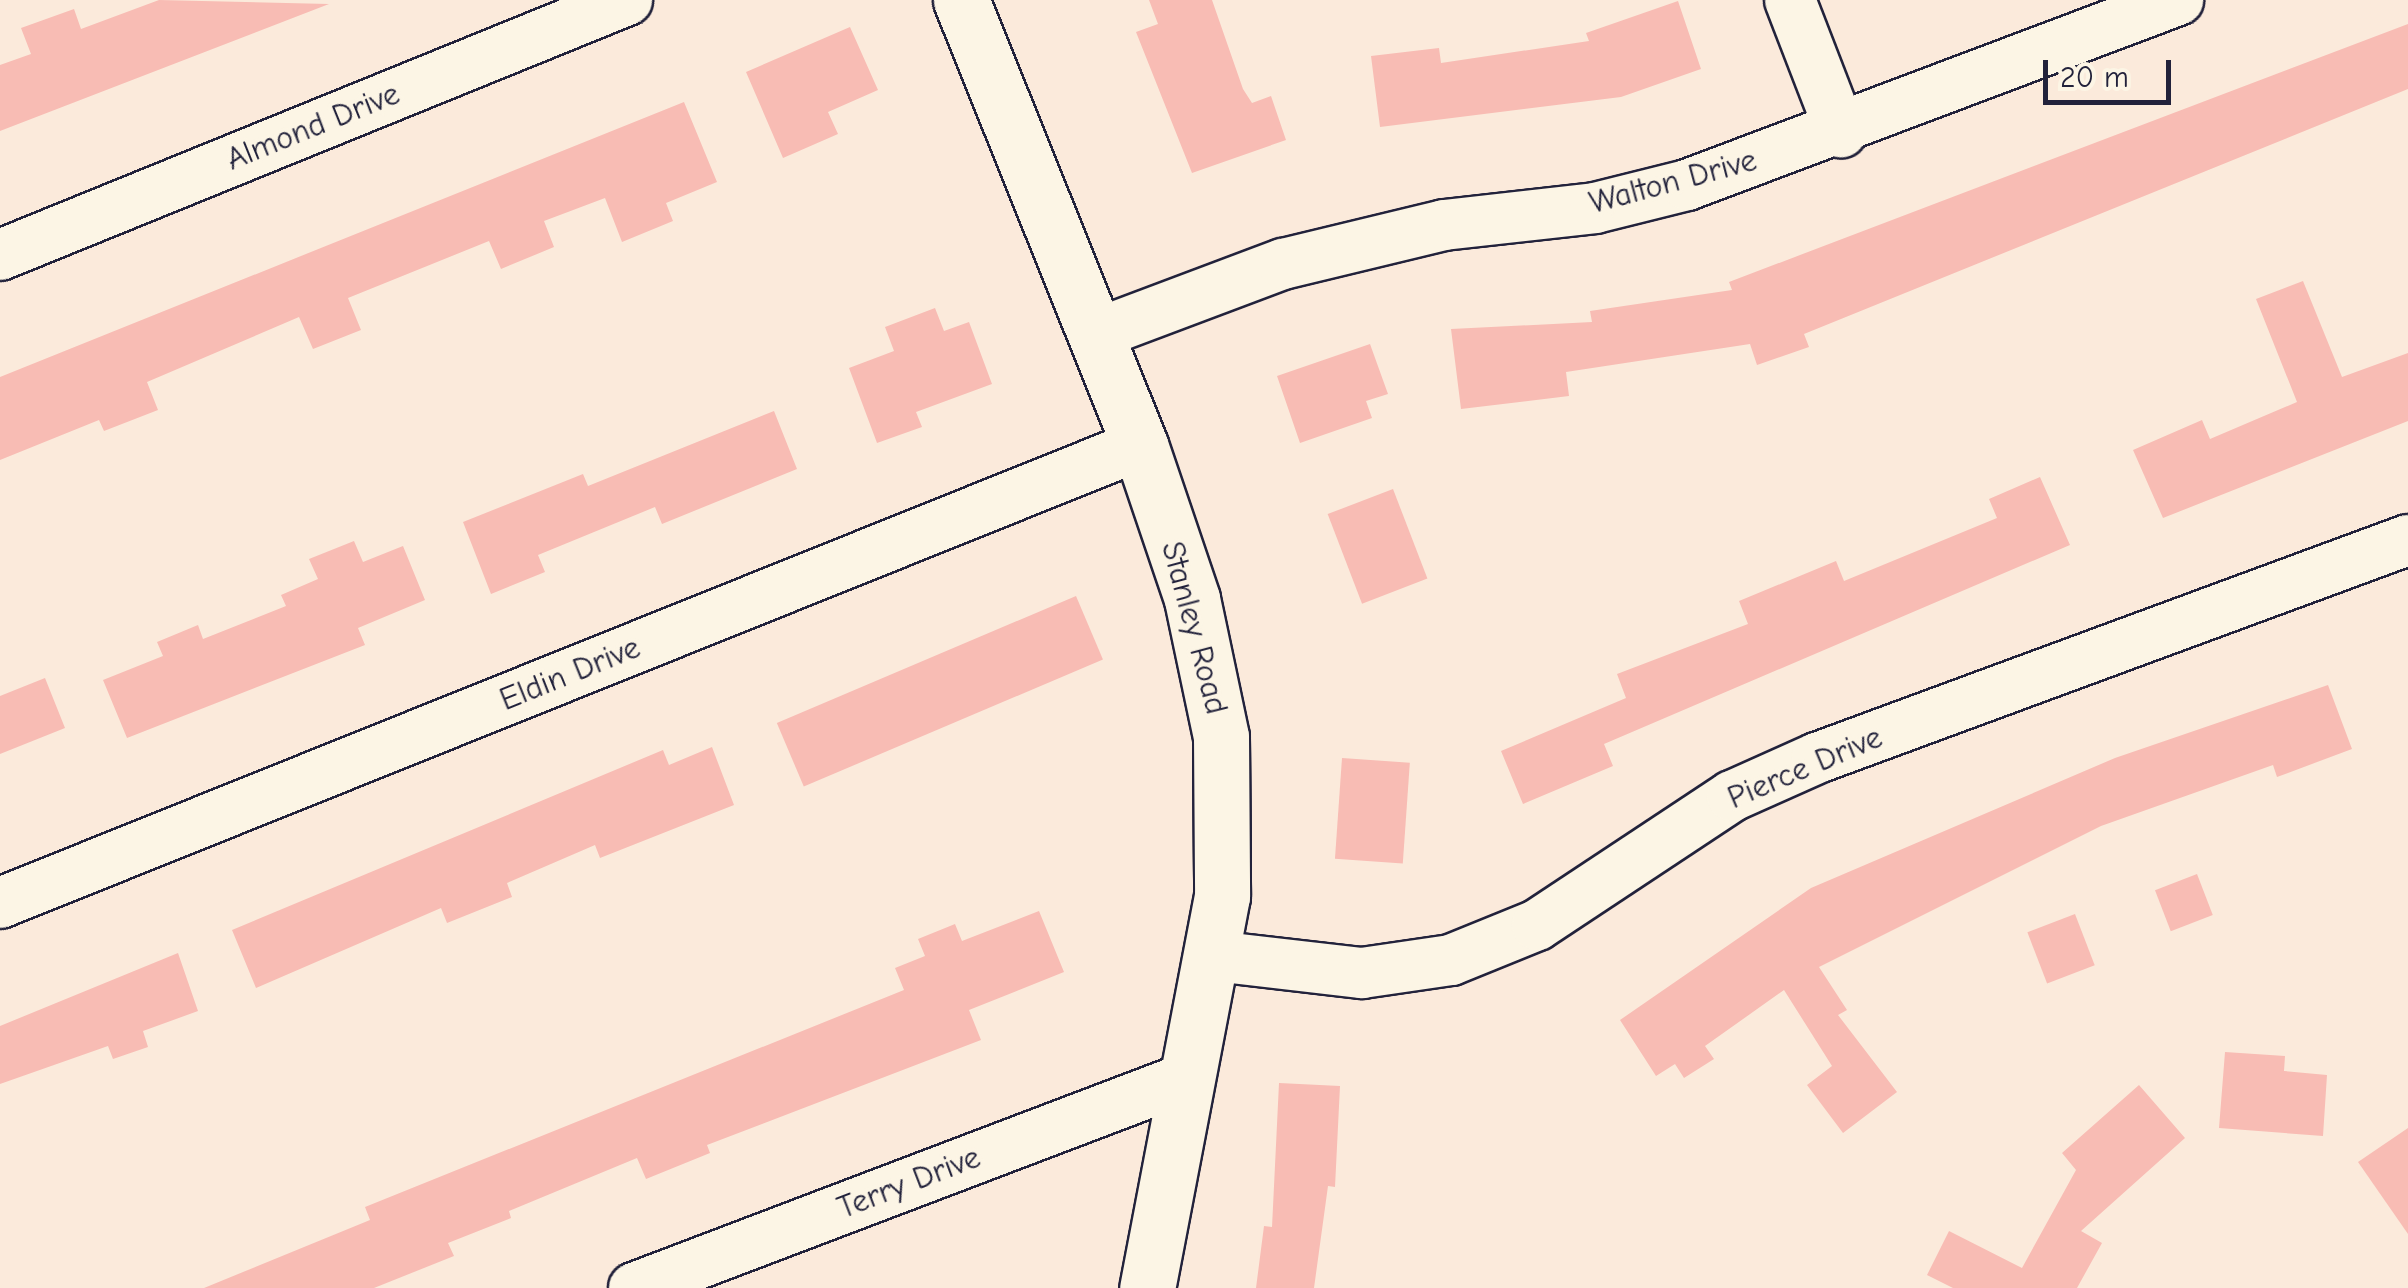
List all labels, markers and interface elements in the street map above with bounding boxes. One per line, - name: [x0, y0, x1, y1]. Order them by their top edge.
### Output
- scale bar: [2048, 40, 2176, 102]
- text: 20 m: [2060, 60, 2129, 95]
- street label: Almond Drive: [221, 75, 405, 179]
- street label: Walton Drive: [1585, 141, 1761, 223]
- street label: Stanley Road: [1153, 537, 1235, 719]
- street label: Eldin Drive: [494, 629, 646, 719]
- street label: Pierce Drive: [1722, 718, 1888, 818]
- street label: Terry Drive: [832, 1138, 986, 1228]

